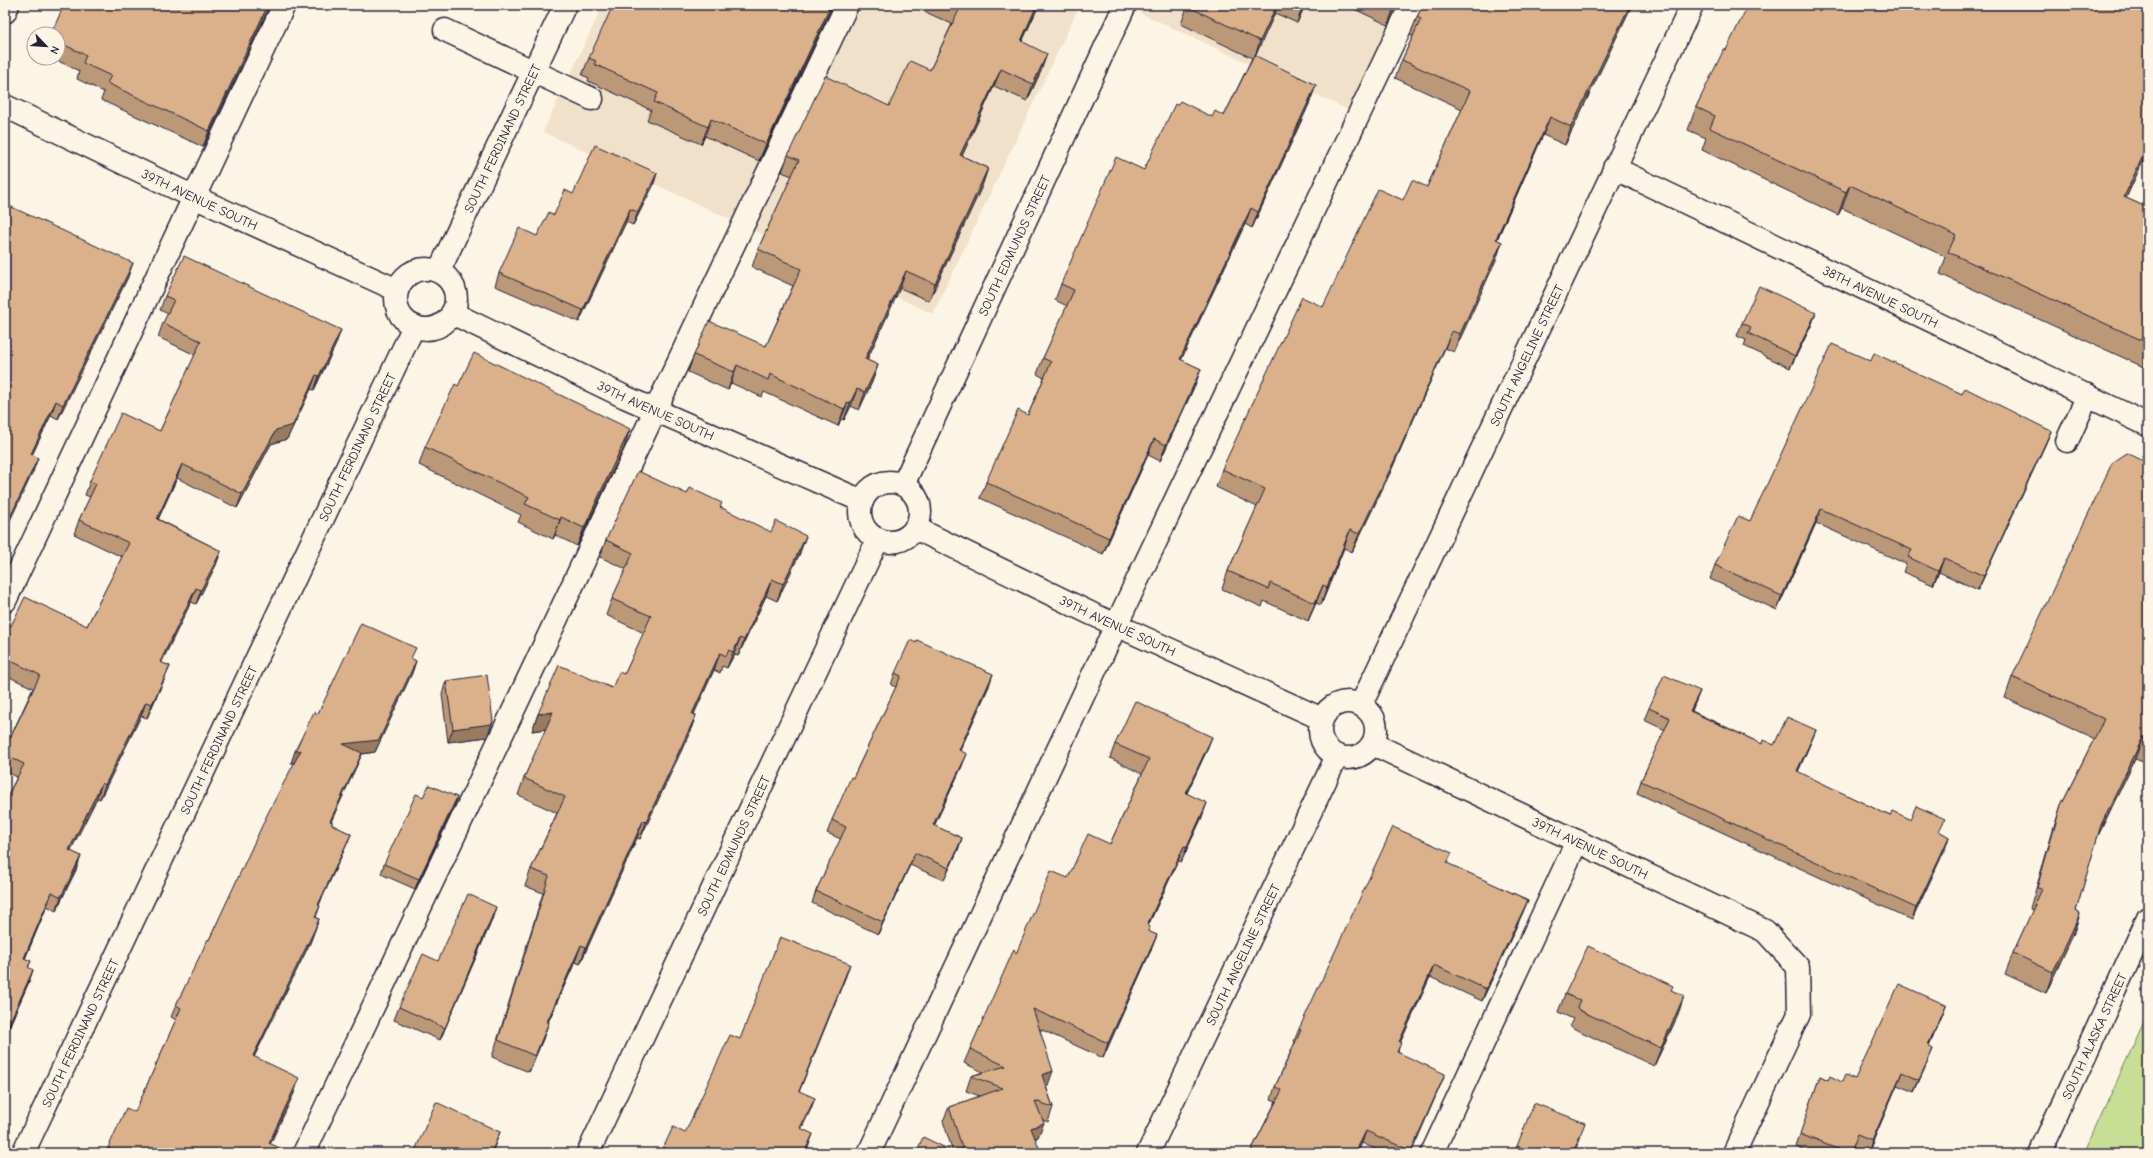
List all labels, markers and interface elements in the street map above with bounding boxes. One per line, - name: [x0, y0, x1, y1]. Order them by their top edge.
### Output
- north arrow: [26, 26, 66, 66]
- text: N: [47, 44, 62, 56]
- street label: SOUTH FERDINAND STREET: [460, 61, 544, 215]
- street label: 39TH AVENUE SOUTH: [139, 166, 260, 233]
- street label: SOUTH EDMUNDS STREET: [975, 172, 1053, 318]
- street label: 38TH AVENUE SOUTH: [1821, 262, 1941, 330]
- street label: SOUTH ANGELINE STREET: [1487, 282, 1566, 428]
- street label: SOUTH FERDINAND STREET: [315, 370, 398, 524]
- street label: 39TH AVENUE SOUTH: [595, 377, 717, 443]
- street label: 39TH AVENUE SOUTH: [1057, 592, 1178, 659]
- street label: SOUTH FERDINAND STREET: [177, 663, 260, 817]
- street label: SOUTH EDMUNDS STREET: [694, 773, 773, 918]
- street label: 39TH AVENUE SOUTH: [1530, 814, 1651, 882]
- street label: SOUTH ANGELINE STREET: [1202, 881, 1283, 1028]
- street label: SOUTH FERDINAND STREET: [38, 956, 121, 1109]
- street label: SOUTH ALASKA STREET: [2058, 970, 2129, 1101]

